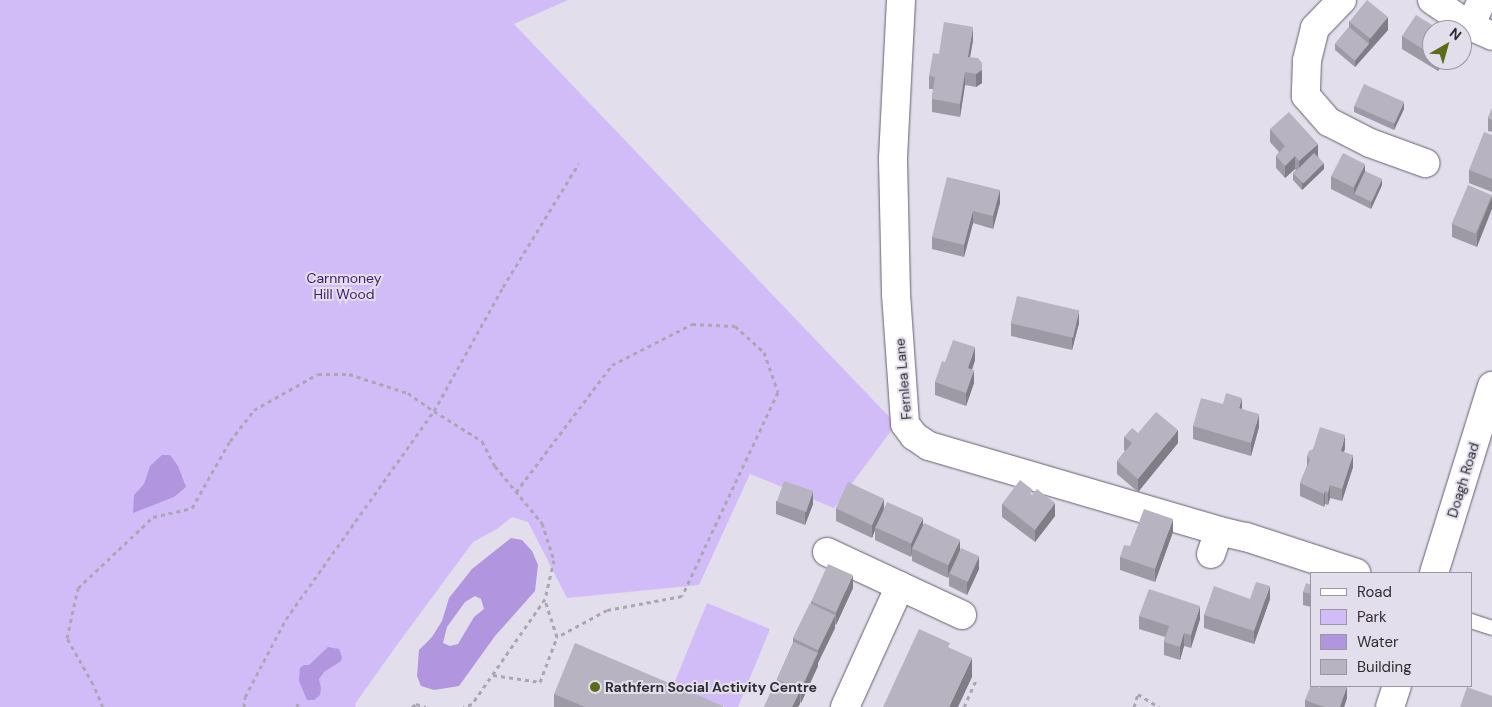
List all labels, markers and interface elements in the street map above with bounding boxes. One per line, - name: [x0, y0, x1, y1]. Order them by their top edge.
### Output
- north arrow: [1422, 20, 1472, 70]
- text: N: [1446, 24, 1465, 44]
- park label: Carnmoney Hill Wood: [306, 270, 382, 302]
- street label: Fernlea Lane: [891, 338, 915, 420]
- street label: Doagh Road: [1444, 440, 1482, 520]
- legend: [1310, 572, 1472, 687]
- text: Road: [1357, 582, 1392, 602]
- text: Park: [1357, 607, 1387, 627]
- text: Water: [1357, 632, 1398, 652]
- text: Building: [1357, 657, 1412, 677]
- place label: Rathfern Social Activity Centre: [605, 679, 817, 695]
- marker: Rathfern Social Activity Centre: [589, 681, 601, 693]

